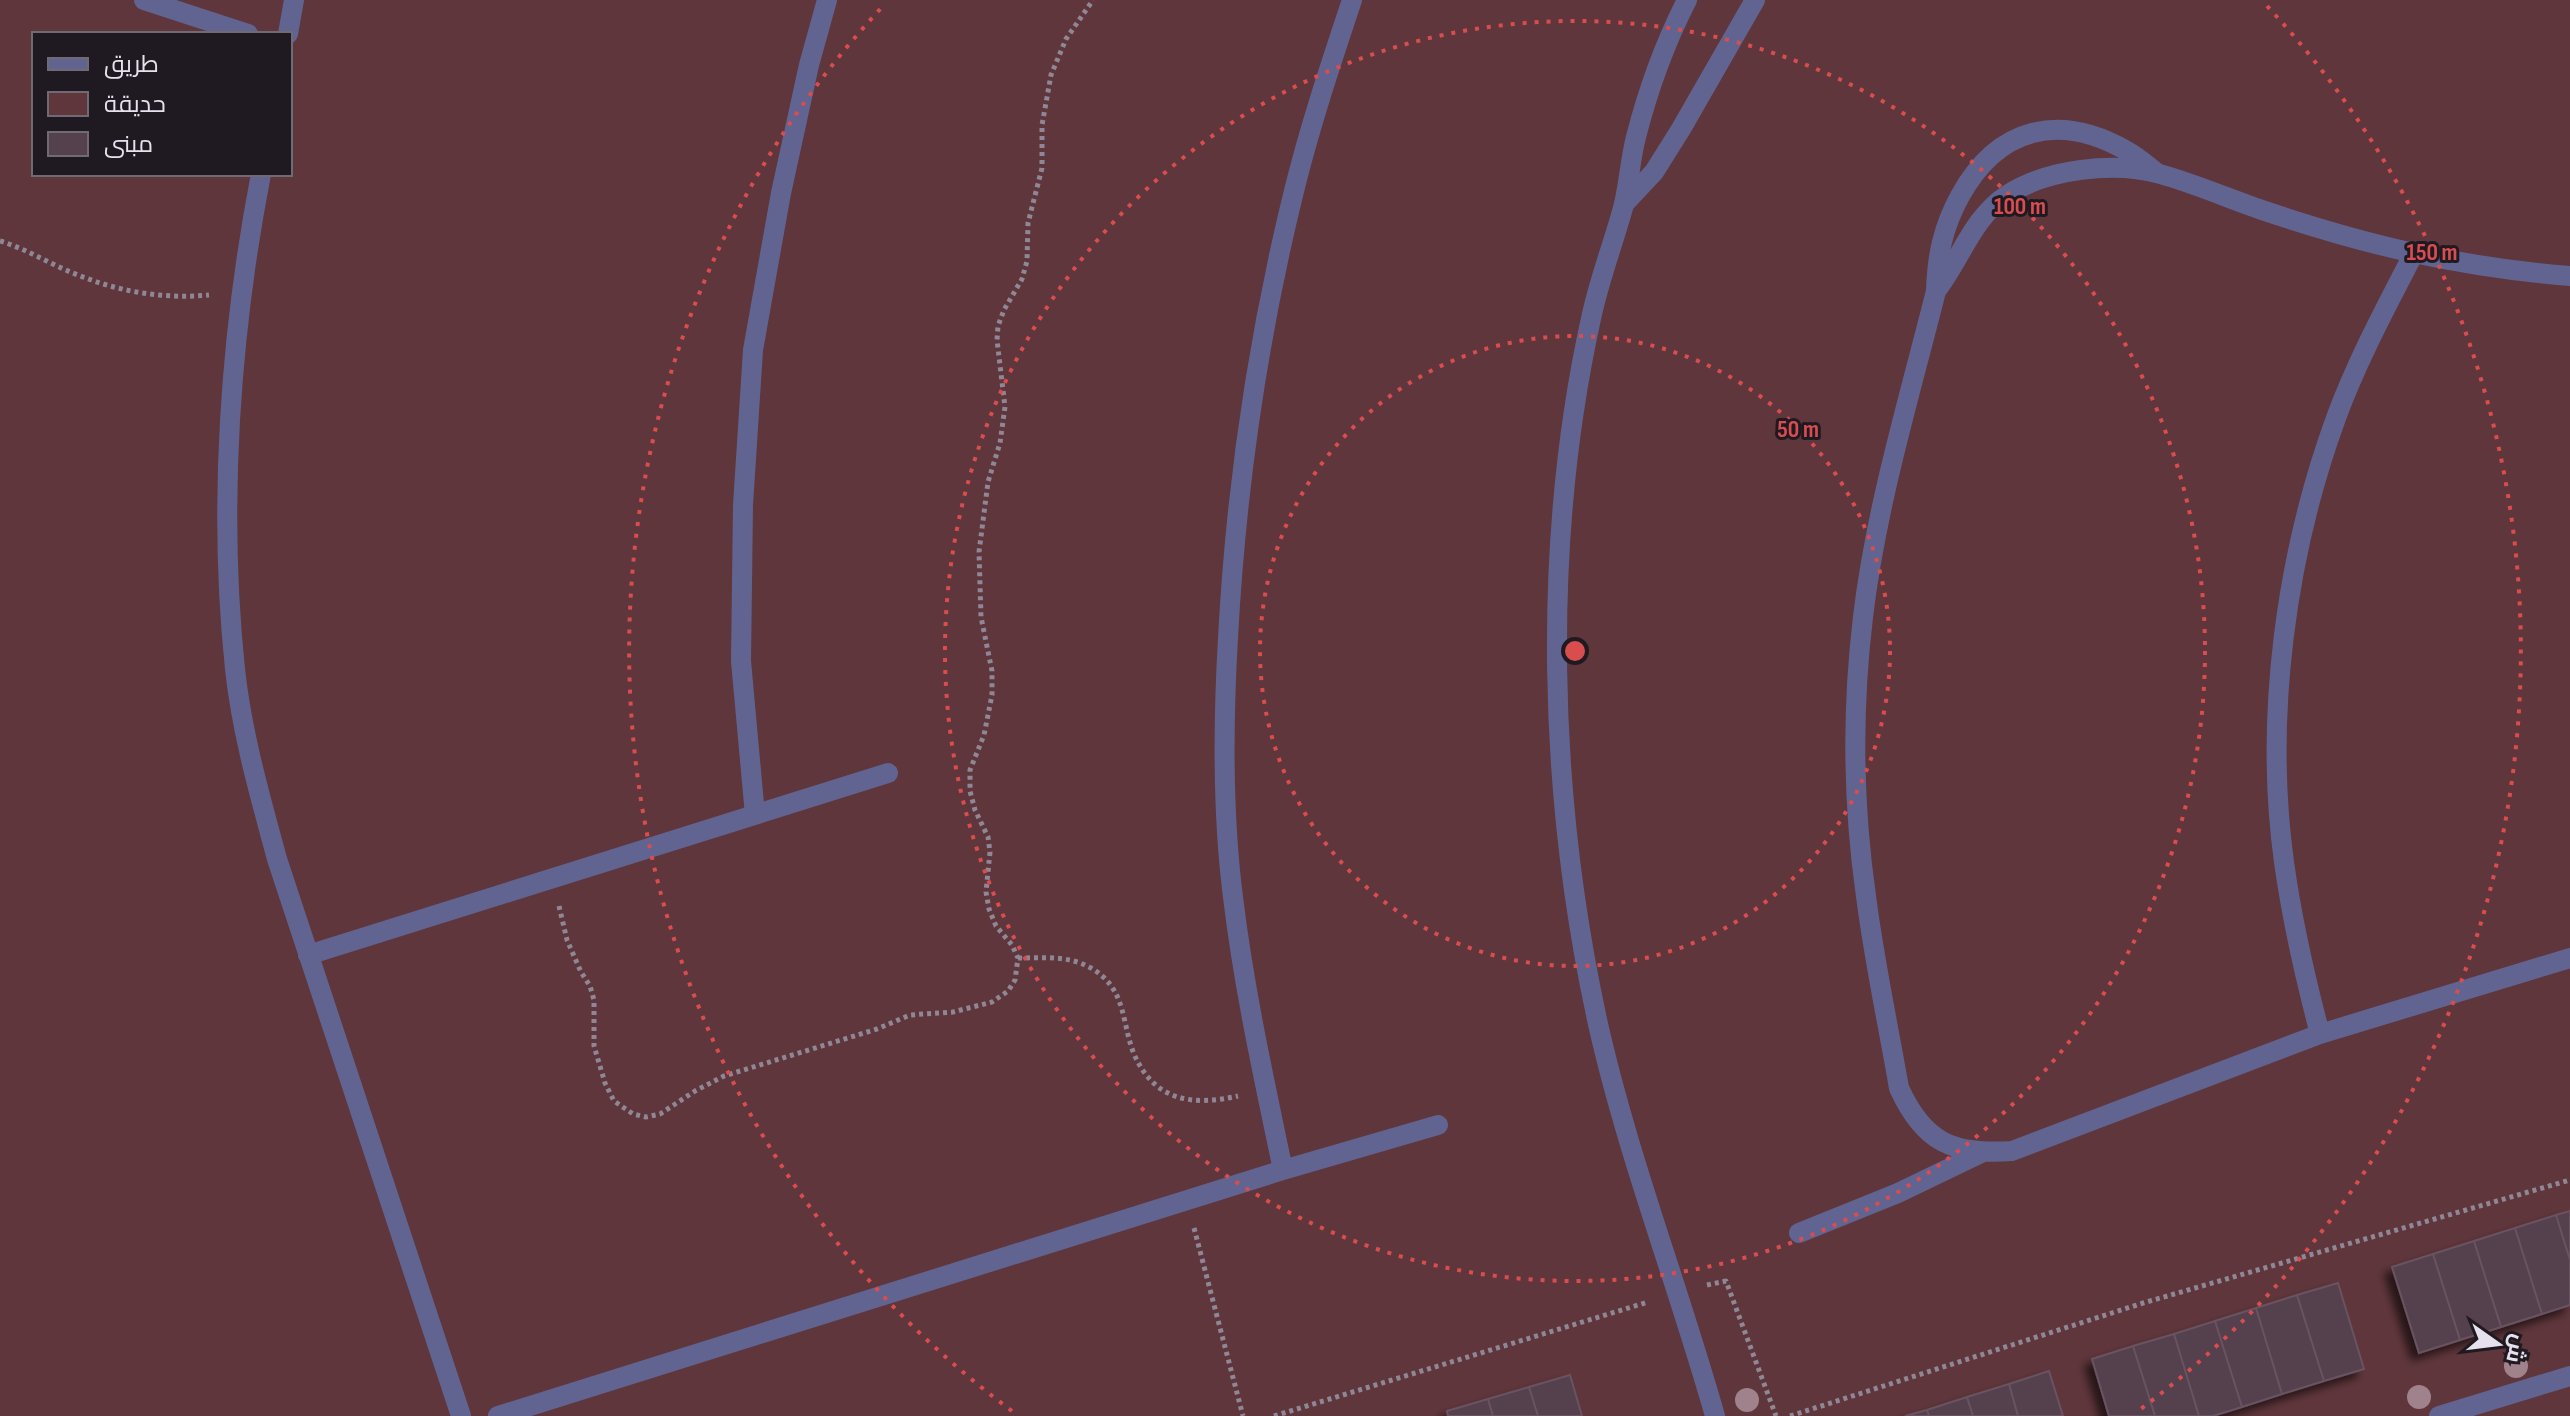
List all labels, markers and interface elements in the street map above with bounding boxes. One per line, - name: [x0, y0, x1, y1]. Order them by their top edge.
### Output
- legend: [32, 32, 292, 176]
- text: طريق: [104, 50, 159, 79]
- text: حديقة: [104, 90, 166, 119]
- text: مبنى: [104, 130, 153, 159]
- text: 100 m: [1994, 192, 2046, 221]
- text: 150 m: [2406, 238, 2458, 267]
- text: 50 m: [1777, 415, 1819, 444]
- centre of rings: [1561, 637, 1589, 665]
- north arrow: [2458, 1304, 2538, 1384]
- text: ش: [2499, 1332, 2532, 1365]

